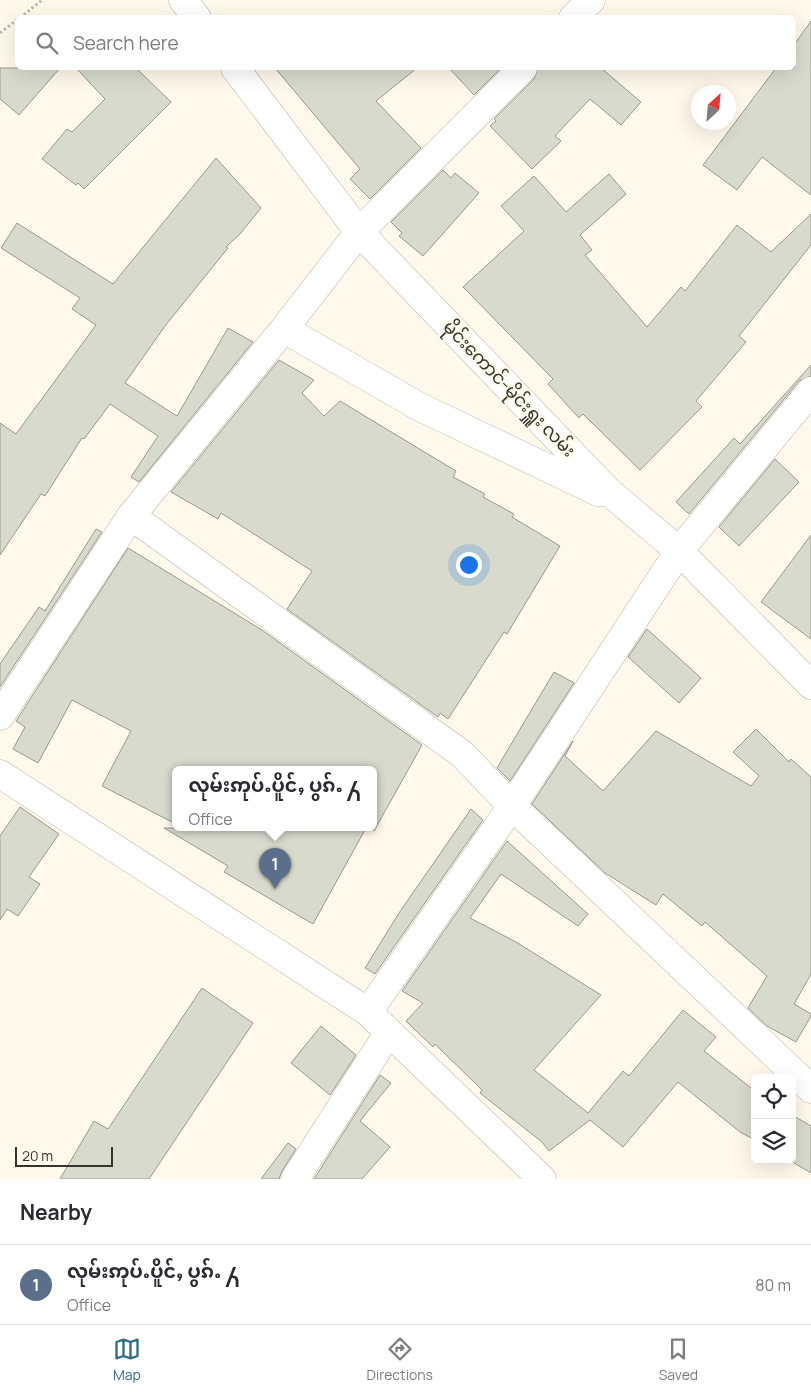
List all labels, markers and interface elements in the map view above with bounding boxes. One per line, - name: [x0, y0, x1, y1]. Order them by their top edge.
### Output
- search box: [15, 15, 796, 70]
- icon: search: [33, 29, 61, 57]
- text: Search here: [73, 30, 179, 56]
- north arrow: [691, 85, 736, 130]
- street label: မိုင်းကောင်-မိုင်းရှူး လမ်း: [436, 314, 582, 464]
- your location: [456, 552, 482, 578]
- popup: [172, 766, 377, 831]
- text: လုမ်းဢုပ်ႉပိူင်ႇ ပွၵ်ႉ ႓: [188, 772, 361, 798]
- text: Office: [188, 808, 233, 830]
- pin: 1: [259, 848, 291, 889]
- map controls: [751, 1074, 796, 1164]
- button: locate: [751, 1074, 796, 1119]
- button: layers: [751, 1119, 796, 1164]
- scale bar: [15, 1144, 112, 1167]
- text: 20 m: [22, 1146, 53, 1165]
- text: Nearby: [20, 1198, 92, 1226]
- text: လုမ်းဢုပ်ႉပိူင်ႇ ပွၵ်ႉ ႓: [67, 1258, 239, 1284]
- text: 1: [32, 1274, 40, 1296]
- text: 80 m: [755, 1274, 791, 1296]
- text: Office: [67, 1294, 111, 1316]
- tab: Map: [113, 1335, 141, 1384]
- tab: Directions: [367, 1335, 433, 1384]
- tab: Saved: [659, 1335, 698, 1384]

